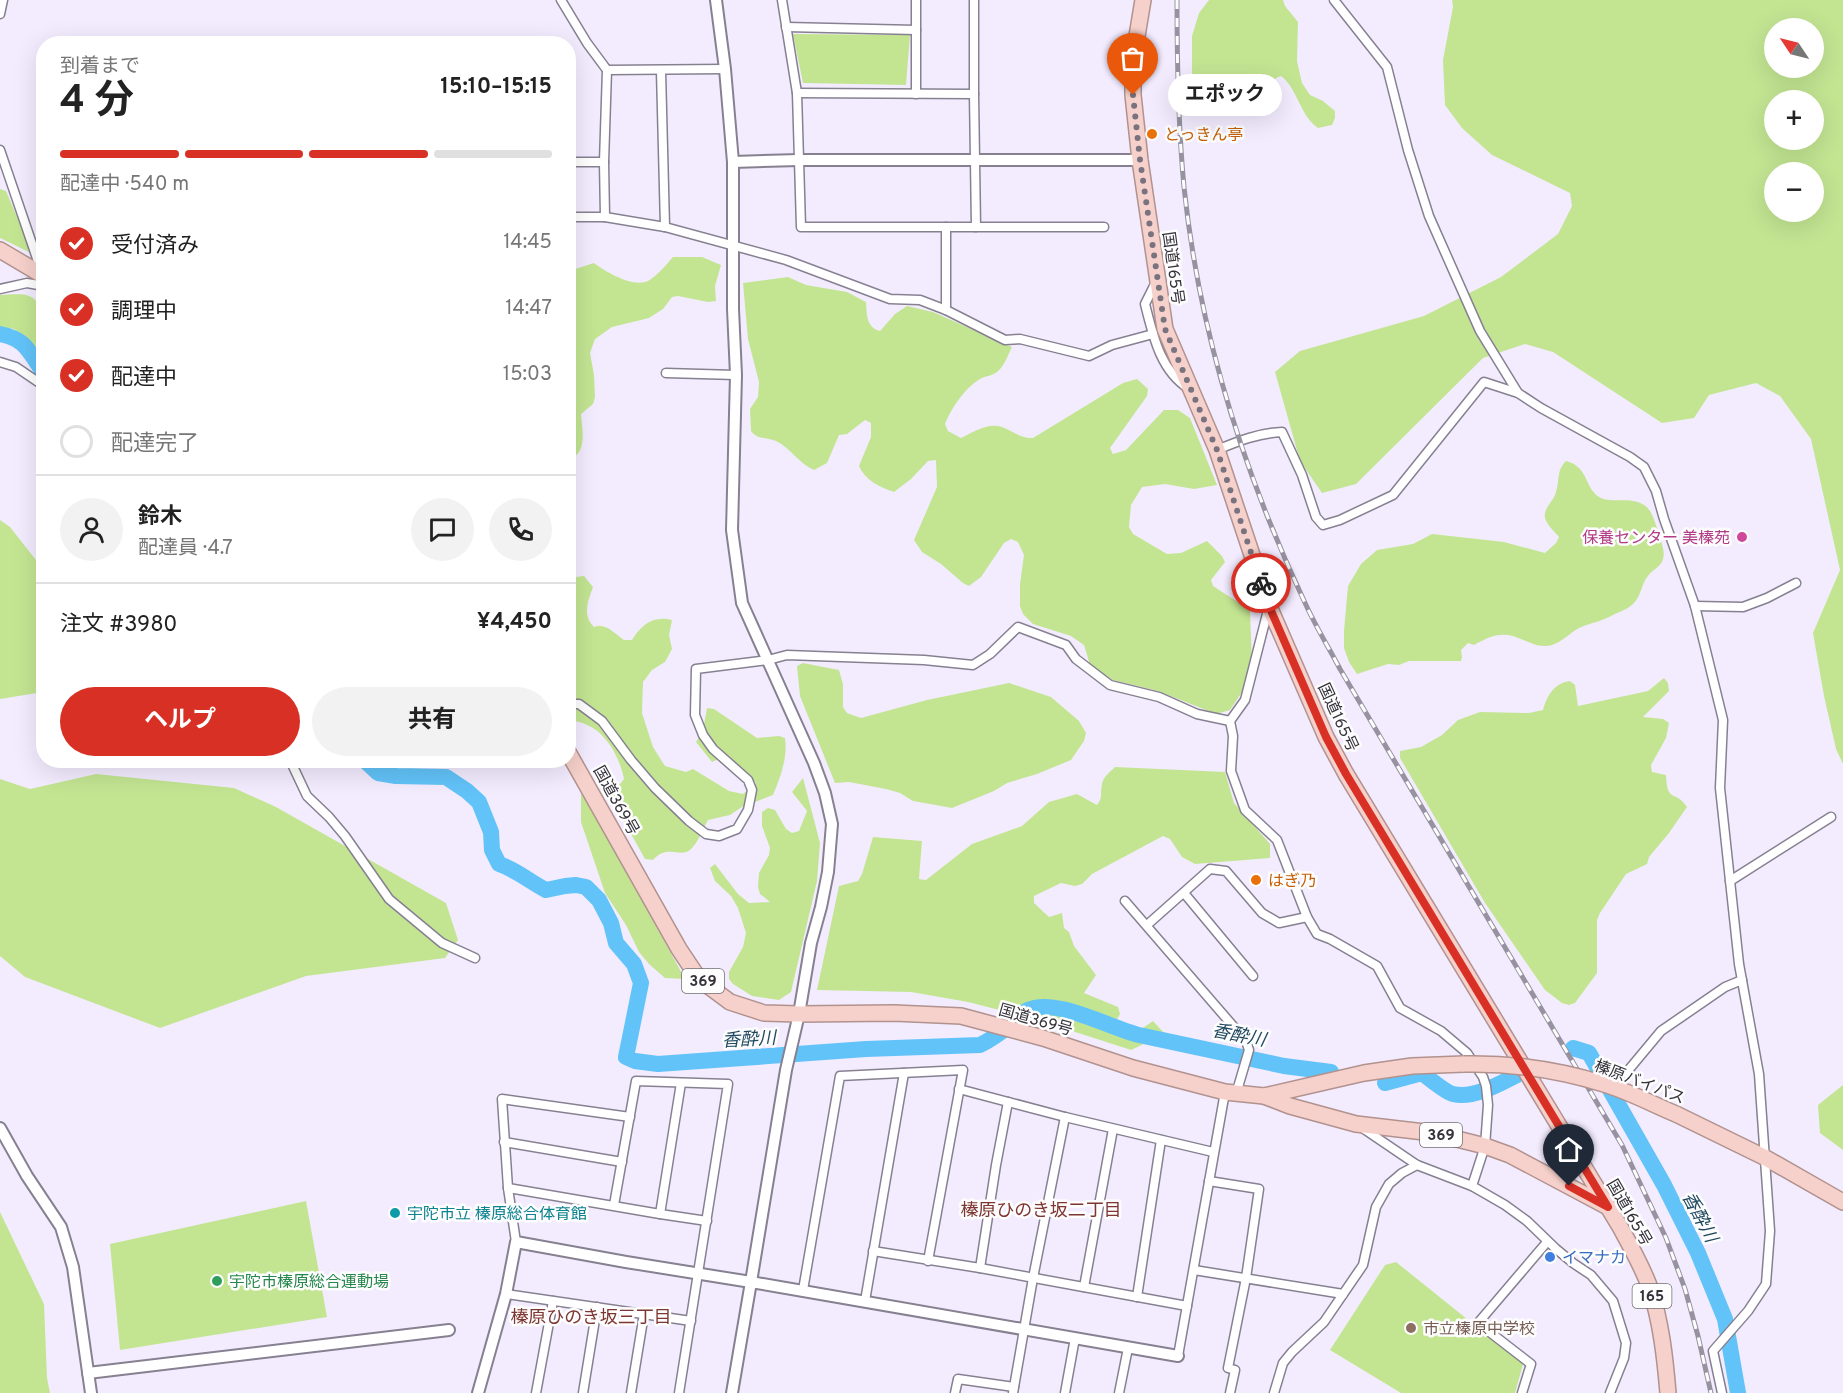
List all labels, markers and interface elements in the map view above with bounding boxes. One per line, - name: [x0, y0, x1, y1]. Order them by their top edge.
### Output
- north arrow: [1764, 18, 1824, 78]
- map controls: [1764, 18, 1824, 222]
- pin: [1107, 33, 1158, 95]
- icon: bag: [1116, 42, 1149, 75]
- text: 到着まで: [60, 54, 140, 80]
- text: 15:10–15:15: [440, 74, 552, 101]
- callout: エポック: [1169, 74, 1283, 116]
- text: 4 分: [60, 78, 134, 127]
- text: エポック: [1185, 82, 1265, 108]
- button: +: [1764, 90, 1824, 150]
- place label: とっきん亭: [1164, 126, 1244, 146]
- marker: とっきん亭: [1145, 127, 1159, 141]
- button: −: [1764, 162, 1824, 222]
- text: 配達中 · 540 m: [60, 172, 189, 198]
- icon: check: [60, 227, 93, 260]
- text: 14:45: [503, 230, 552, 256]
- street label: 国道165号: [1157, 231, 1187, 306]
- text: 受付済み: [111, 233, 199, 260]
- icon: check: [60, 293, 93, 326]
- text: 14:47: [505, 296, 552, 322]
- text: 調理中: [111, 299, 177, 326]
- icon: check: [60, 359, 93, 392]
- text: 15:03: [503, 362, 552, 388]
- text: 配達中: [111, 365, 177, 392]
- text: 配達完了: [111, 431, 199, 458]
- button: person: [60, 498, 123, 561]
- button: chat: [411, 498, 474, 561]
- button: phone: [489, 498, 552, 561]
- text: 鈴木: [138, 504, 182, 531]
- place label: 保養センター 美榛苑: [1582, 529, 1730, 549]
- marker: 保養センター 美榛苑: [1735, 530, 1749, 544]
- text: 配達員 · 4.7: [138, 536, 233, 562]
- courier: [1231, 553, 1291, 613]
- icon: bike: [1245, 567, 1278, 600]
- text: ¥4,450: [477, 609, 552, 636]
- text: 注文 #3980: [60, 612, 177, 639]
- street label: 国道165号: [1313, 680, 1362, 755]
- button: ヘルプ: [60, 687, 300, 756]
- button: 共有: [312, 687, 552, 756]
- street label: 国道369号: [588, 763, 642, 839]
- place label: はぎ乃: [1268, 872, 1316, 892]
- marker: はぎ乃: [1249, 873, 1263, 887]
- road number: 369: [682, 969, 724, 993]
- street label: 国道369号: [996, 1001, 1075, 1041]
- water label: 香酔川: [1210, 1020, 1269, 1053]
- water label: 香酔川: [722, 1027, 779, 1053]
- street label: 榛原バイパス: [1591, 1056, 1688, 1109]
- road number: 369: [1420, 1123, 1462, 1147]
- pin: [1543, 1124, 1594, 1186]
- icon: home: [1552, 1133, 1585, 1166]
- street label: 国道165号: [1601, 1176, 1655, 1250]
- water label: 香酔川: [1676, 1188, 1722, 1249]
- district label: 榛原ひのき坂二丁目: [960, 1200, 1122, 1223]
- place label: 宇陀市立 榛原総合体育館: [407, 1205, 587, 1225]
- marker: 宇陀市立 榛原総合体育館: [388, 1206, 402, 1220]
- place label: イマナカ: [1562, 1249, 1626, 1269]
- marker: イマナカ: [1543, 1250, 1557, 1264]
- place label: 宇陀市榛原総合運動場: [229, 1273, 389, 1293]
- marker: 宇陀市榛原総合運動場: [210, 1274, 224, 1288]
- road number: 165: [1632, 1284, 1672, 1308]
- district label: 榛原ひのき坂三丁目: [510, 1307, 672, 1330]
- place label: 市立榛原中学校: [1423, 1320, 1535, 1340]
- marker: 市立榛原中学校: [1404, 1321, 1418, 1335]

